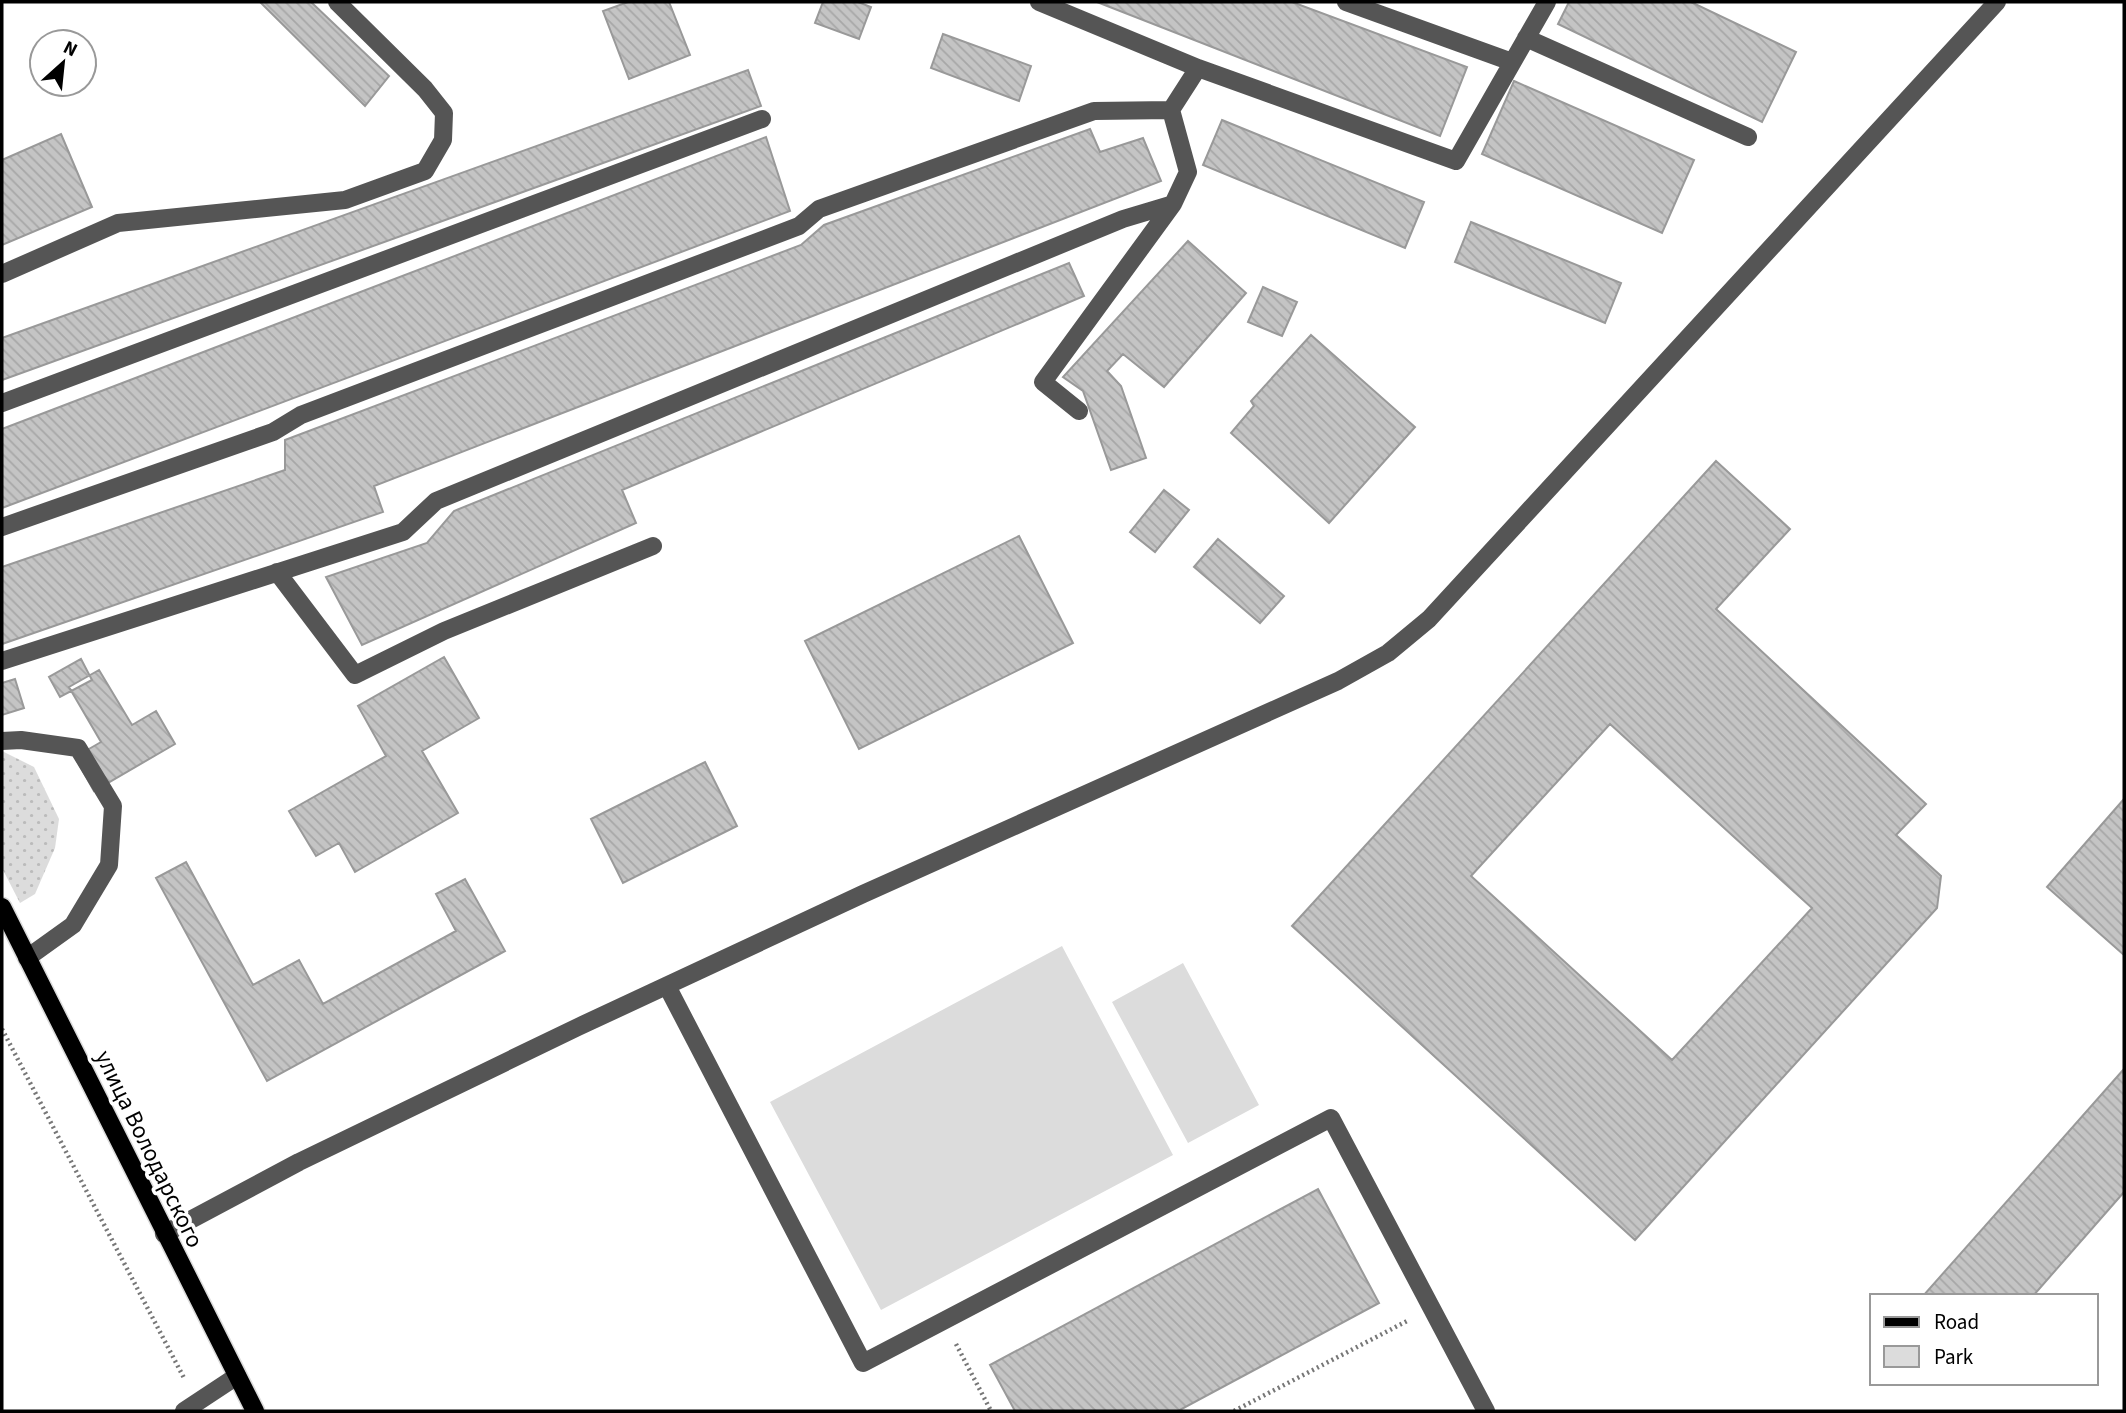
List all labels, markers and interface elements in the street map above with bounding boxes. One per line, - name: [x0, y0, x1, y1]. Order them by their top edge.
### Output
- north arrow: [28, 28, 98, 98]
- text: N: [58, 34, 82, 64]
- street label: улица Володарского: [86, 1044, 212, 1254]
- legend: [1870, 1294, 2098, 1385]
- text: Road: [1934, 1307, 1979, 1337]
- text: Park: [1934, 1342, 1974, 1372]

